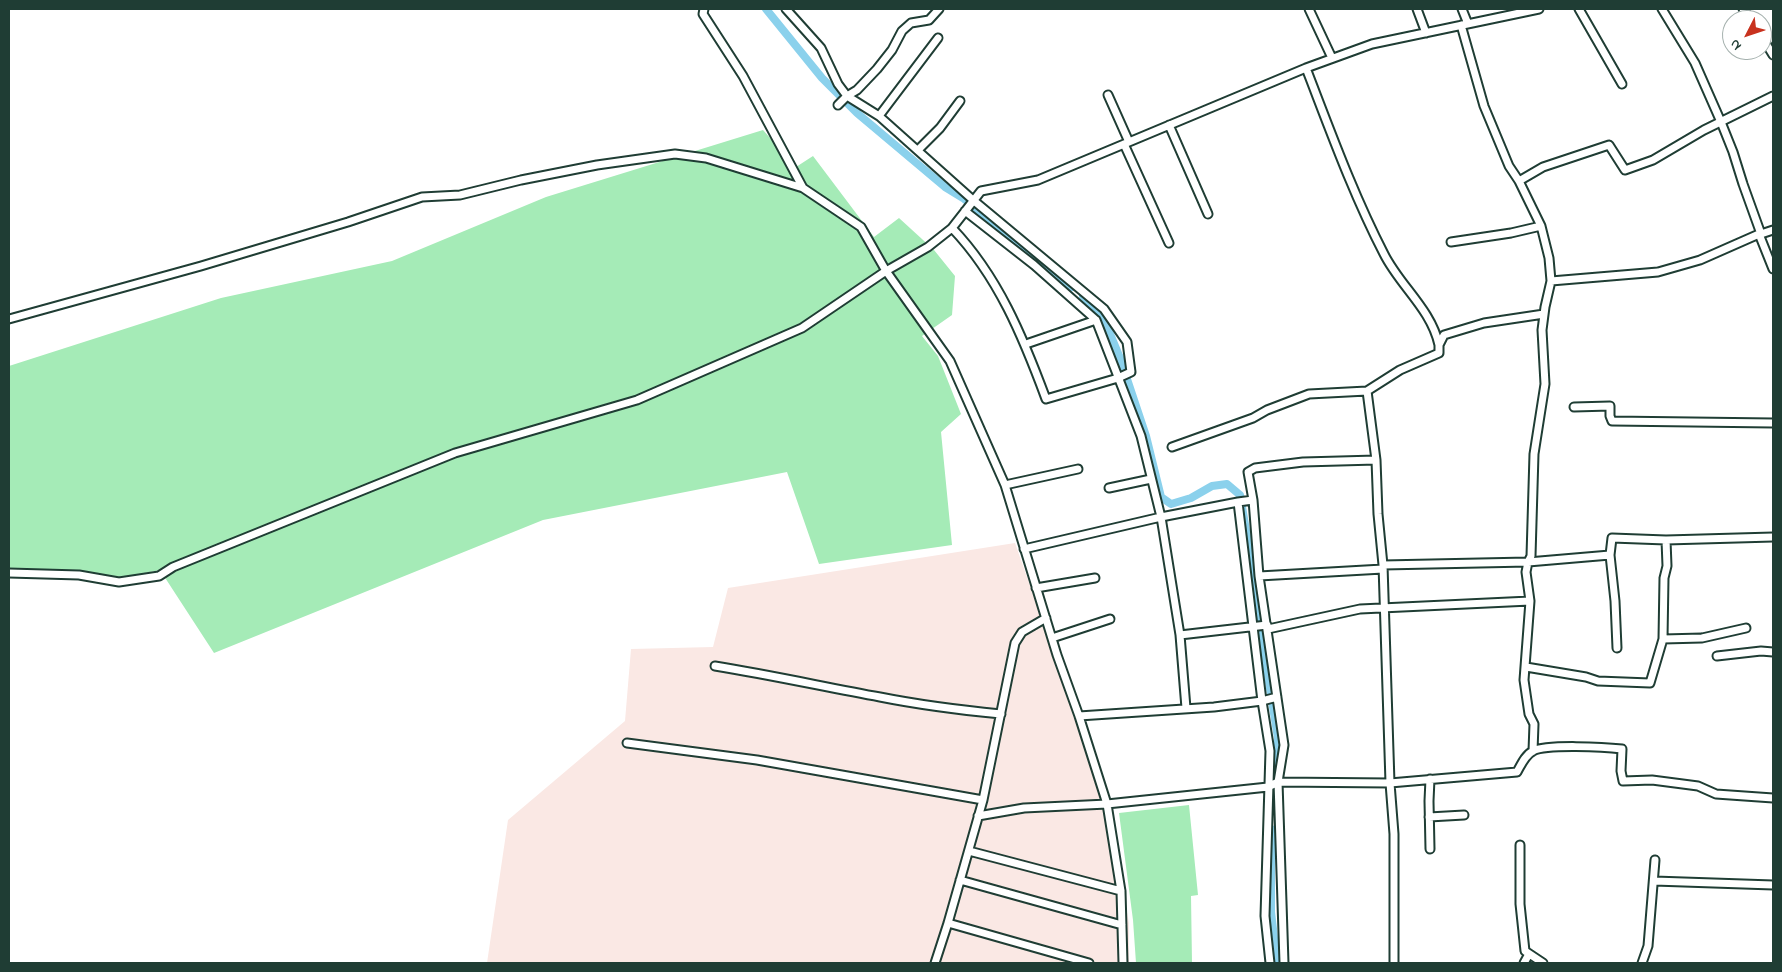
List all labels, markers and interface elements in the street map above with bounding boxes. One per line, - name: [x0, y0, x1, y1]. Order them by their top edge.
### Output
- north arrow: [1722, 10, 1772, 60]
- text: N: [1725, 34, 1747, 55]

